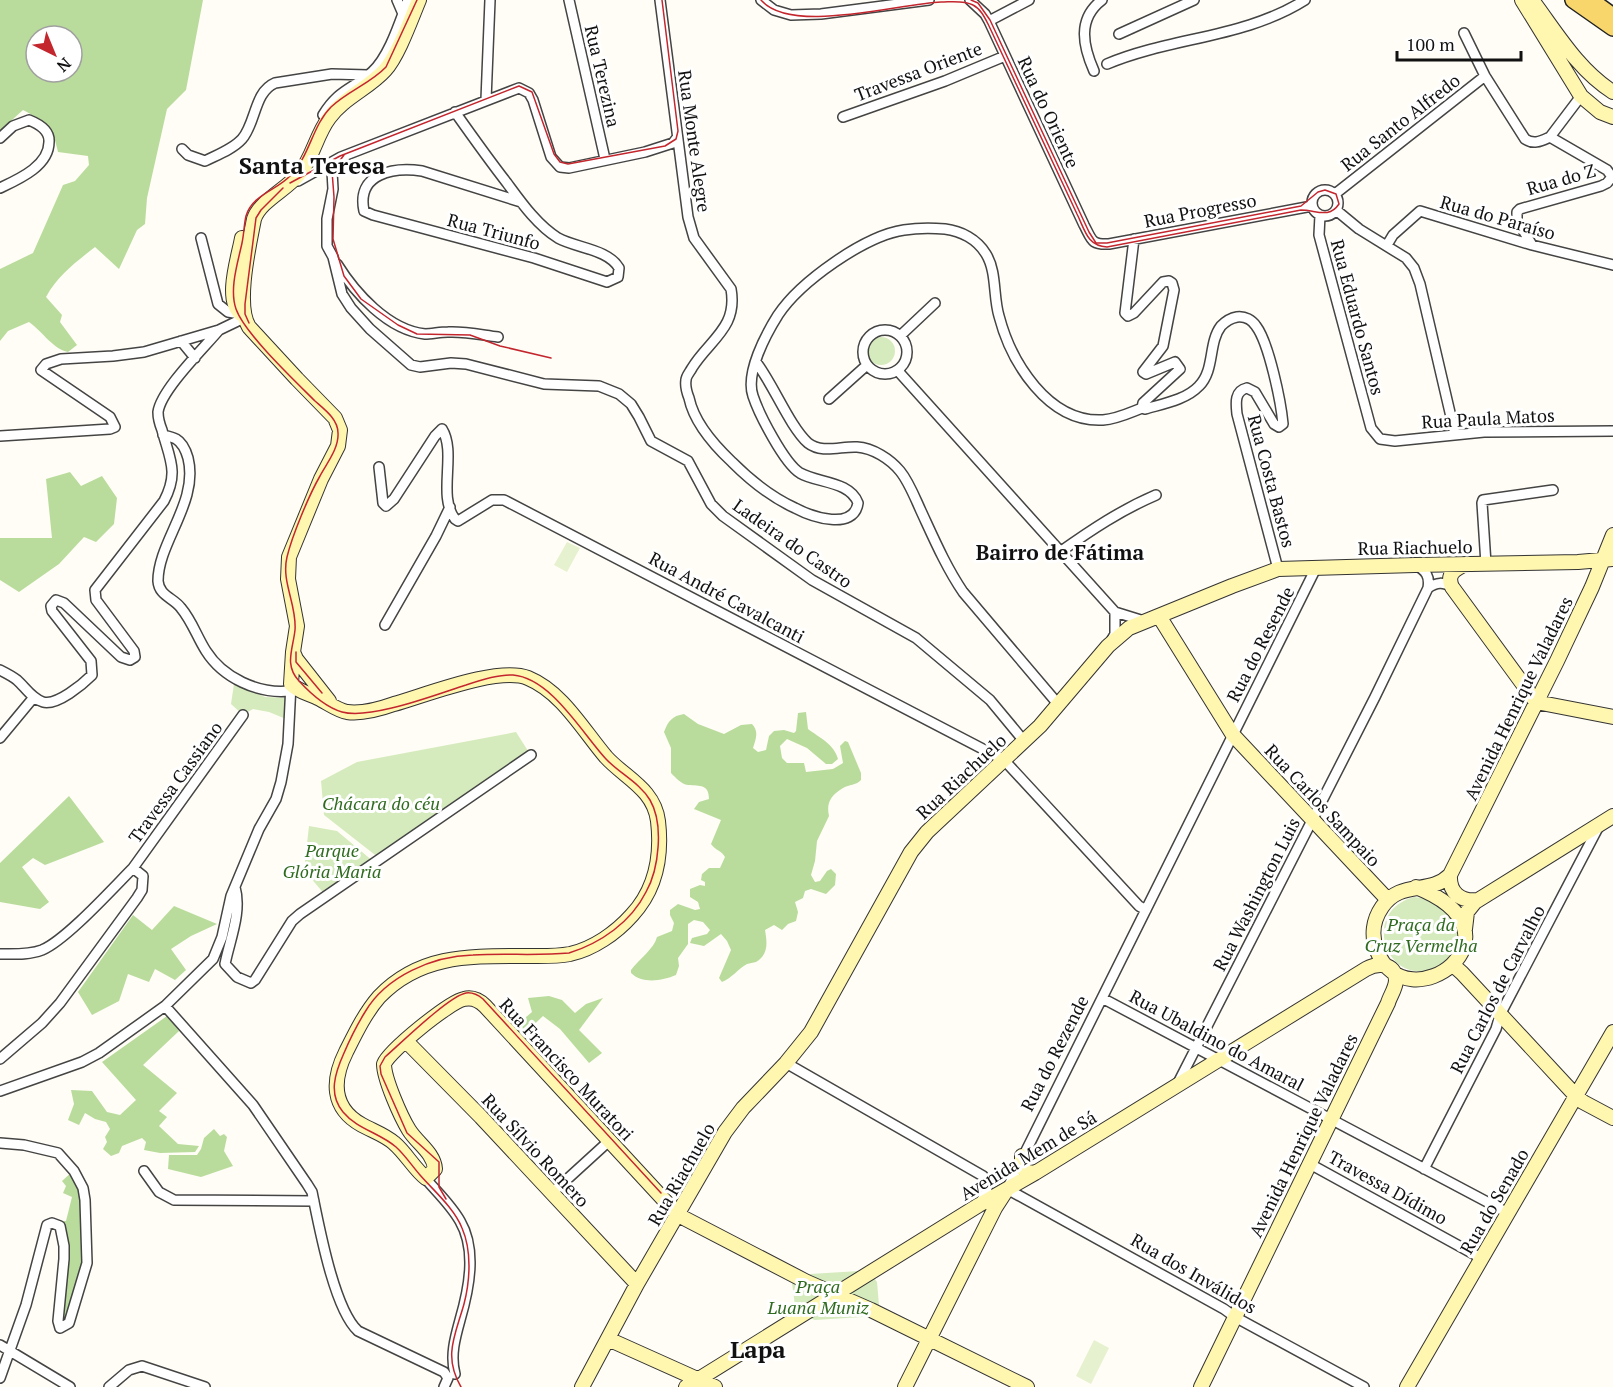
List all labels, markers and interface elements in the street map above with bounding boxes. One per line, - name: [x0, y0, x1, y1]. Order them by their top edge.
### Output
- street label: Rua Terezina: [580, 23, 626, 129]
- north arrow: [24, 24, 84, 84]
- scale bar: [1397, 24, 1522, 62]
- text: 100 m: [1406, 32, 1455, 56]
- street label: Travessa Oriente: [851, 36, 985, 106]
- street label: Rua do Oriente: [1013, 52, 1085, 172]
- text: N: [52, 53, 76, 77]
- street label: Rua Monte Alegre: [673, 68, 717, 214]
- street label: Rua Santo Alfredo: [1335, 68, 1465, 176]
- district label: Santa Teresa: [239, 149, 386, 181]
- street label: Rua do Z: [1524, 158, 1598, 200]
- street label: Rua Progresso: [1142, 187, 1258, 233]
- street label: Rua do Paraíso: [1438, 189, 1558, 245]
- street label: Rua Triunfo: [445, 207, 543, 255]
- street label: Rua Eduardo Santos: [1326, 236, 1390, 398]
- street label: Rua Paula Matos: [1421, 403, 1555, 433]
- street label: Rua Costa Bastos: [1243, 412, 1301, 550]
- street label: Ladeira do Castro: [729, 493, 857, 593]
- street label: Rua Riachuelo: [1357, 534, 1473, 560]
- district label: Bairro de Fátima: [976, 538, 1144, 566]
- street label: Rua André Cavalcanti: [645, 546, 809, 648]
- street label: Rua do Resende: [1221, 582, 1299, 706]
- street label: Avenida Henrique Valadares: [1458, 592, 1578, 804]
- street label: Travessa Cassiano: [123, 716, 227, 848]
- street label: Rua Riachuelo: [911, 728, 1011, 824]
- street label: Rua Carlos Sampaio: [1260, 739, 1386, 871]
- park label: Chácara do céu: [322, 791, 440, 815]
- street label: Rua Washington Luis: [1207, 813, 1305, 975]
- park label: Parque Glória Maria: [283, 838, 381, 883]
- street label: Rua Carlos de Carvalho: [1444, 901, 1550, 1077]
- park label: Praça da Cruz Vermelha: [1364, 912, 1478, 957]
- street label: Rua Ubaldino do Amaral: [1126, 984, 1308, 1096]
- street label: Rua do Rezende: [1014, 991, 1094, 1115]
- street label: Rua Francisco Muratori: [495, 993, 639, 1145]
- street label: Avenida Henrique Valadares: [1243, 1029, 1363, 1241]
- street label: Rua Sílvio Romero: [477, 1088, 595, 1212]
- street label: Avenida Mem de Sá: [955, 1105, 1101, 1205]
- street label: Rua Riachuelo: [642, 1118, 720, 1230]
- street label: Travessa Dídimo: [1324, 1144, 1452, 1230]
- street label: Rua do Senado: [1454, 1144, 1534, 1258]
- street label: Rua dos Inválidos: [1127, 1227, 1261, 1319]
- park label: Praça Luana Muniz: [767, 1274, 870, 1319]
- district label: Lapa: [730, 1333, 786, 1365]

